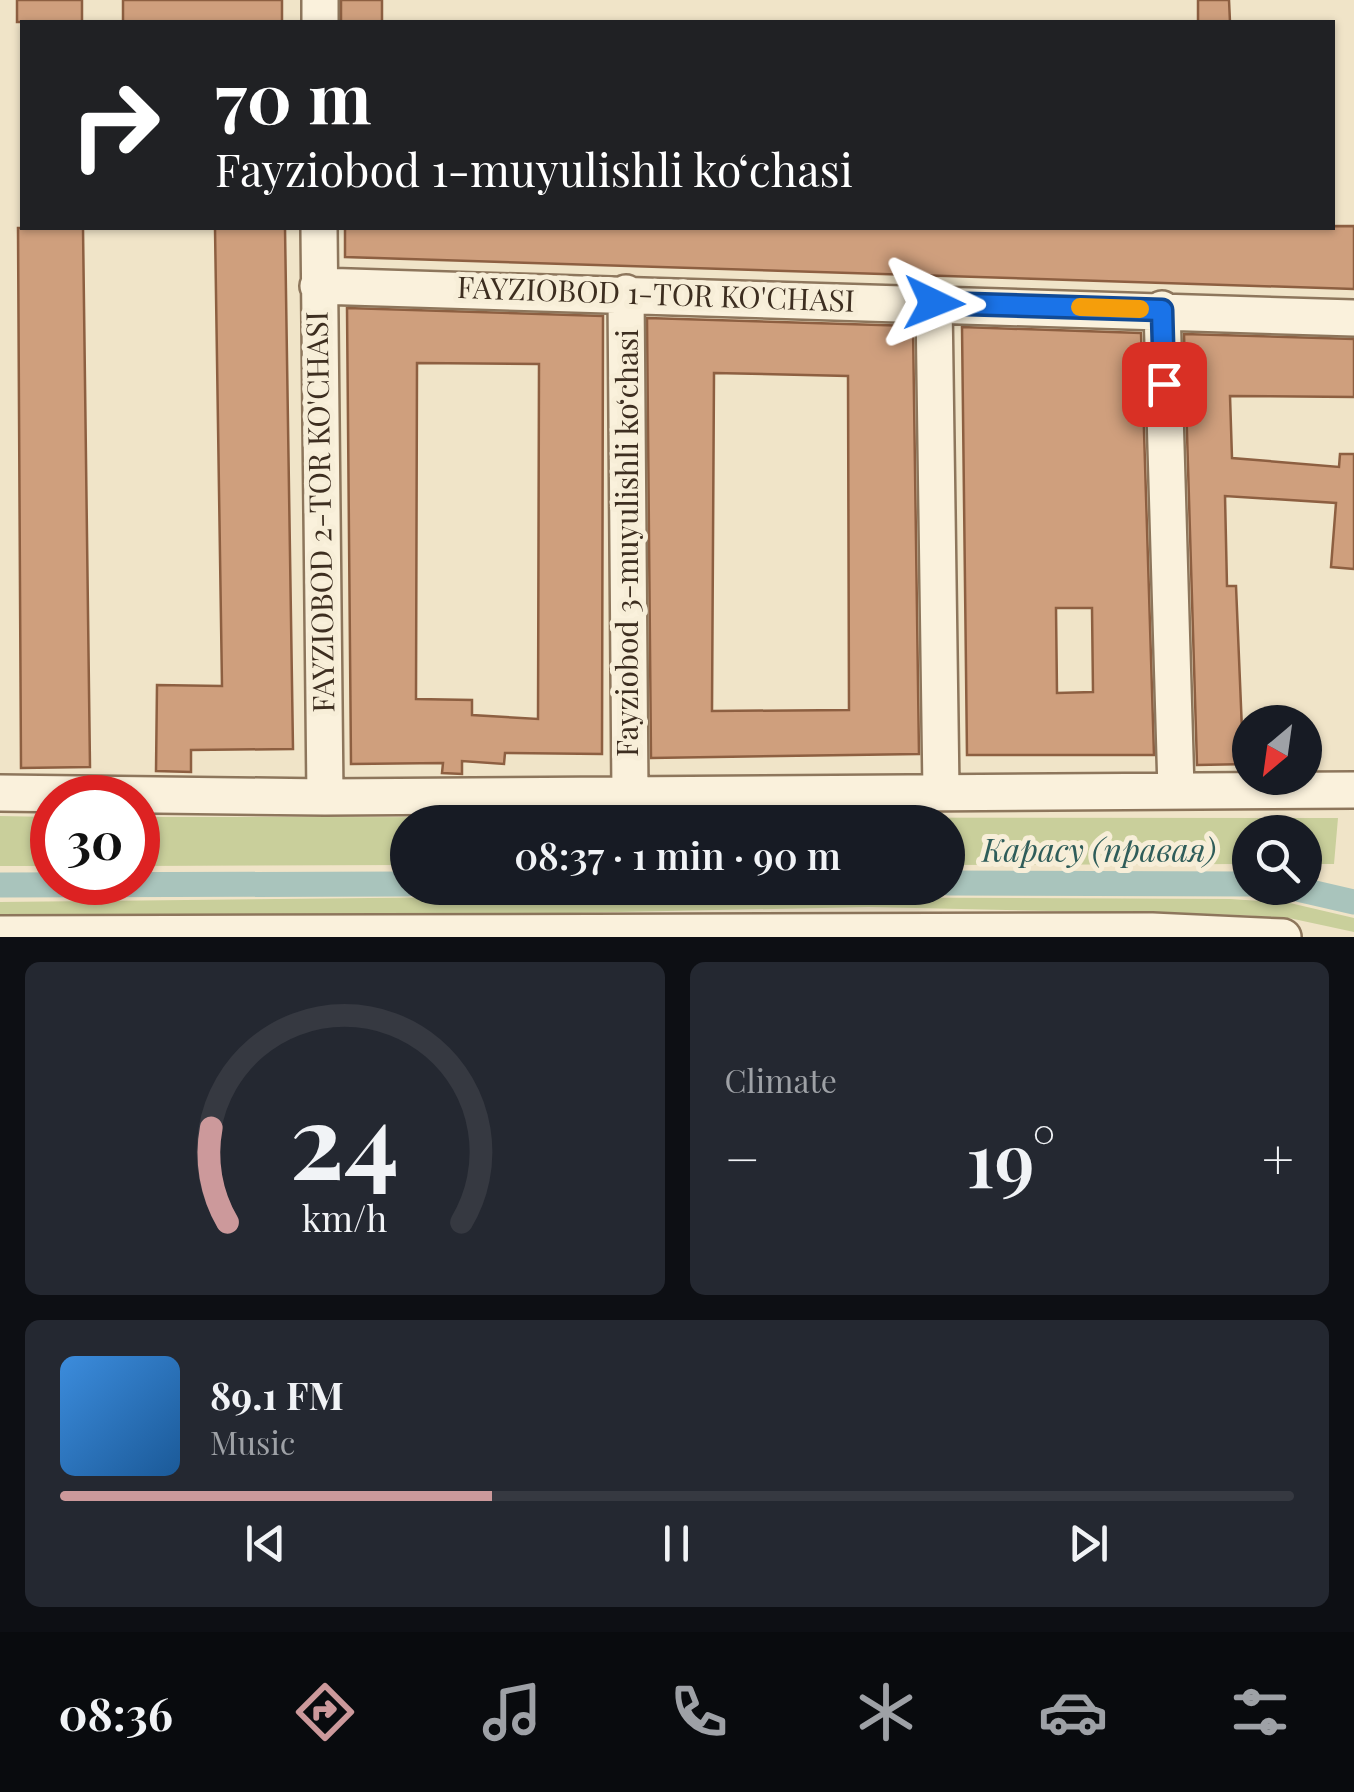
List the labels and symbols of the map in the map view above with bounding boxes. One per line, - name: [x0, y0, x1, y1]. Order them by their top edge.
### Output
- position arrow: [882, 251, 986, 355]
- street label: FAYZIOBOD 1-TOR KO'CHASI: [457, 266, 856, 320]
- street label: FAYZIOBOD 2-TOR KO'CHASI: [295, 311, 343, 713]
- street label: Fayziobod 3-muyulishli koʻchasi: [606, 329, 646, 757]
- pin: [1122, 342, 1207, 427]
- north arrow: [1232, 705, 1322, 795]
- speed limit sign: 30: [30, 775, 160, 905]
- water label: Карасу (правая): [980, 827, 1216, 870]

